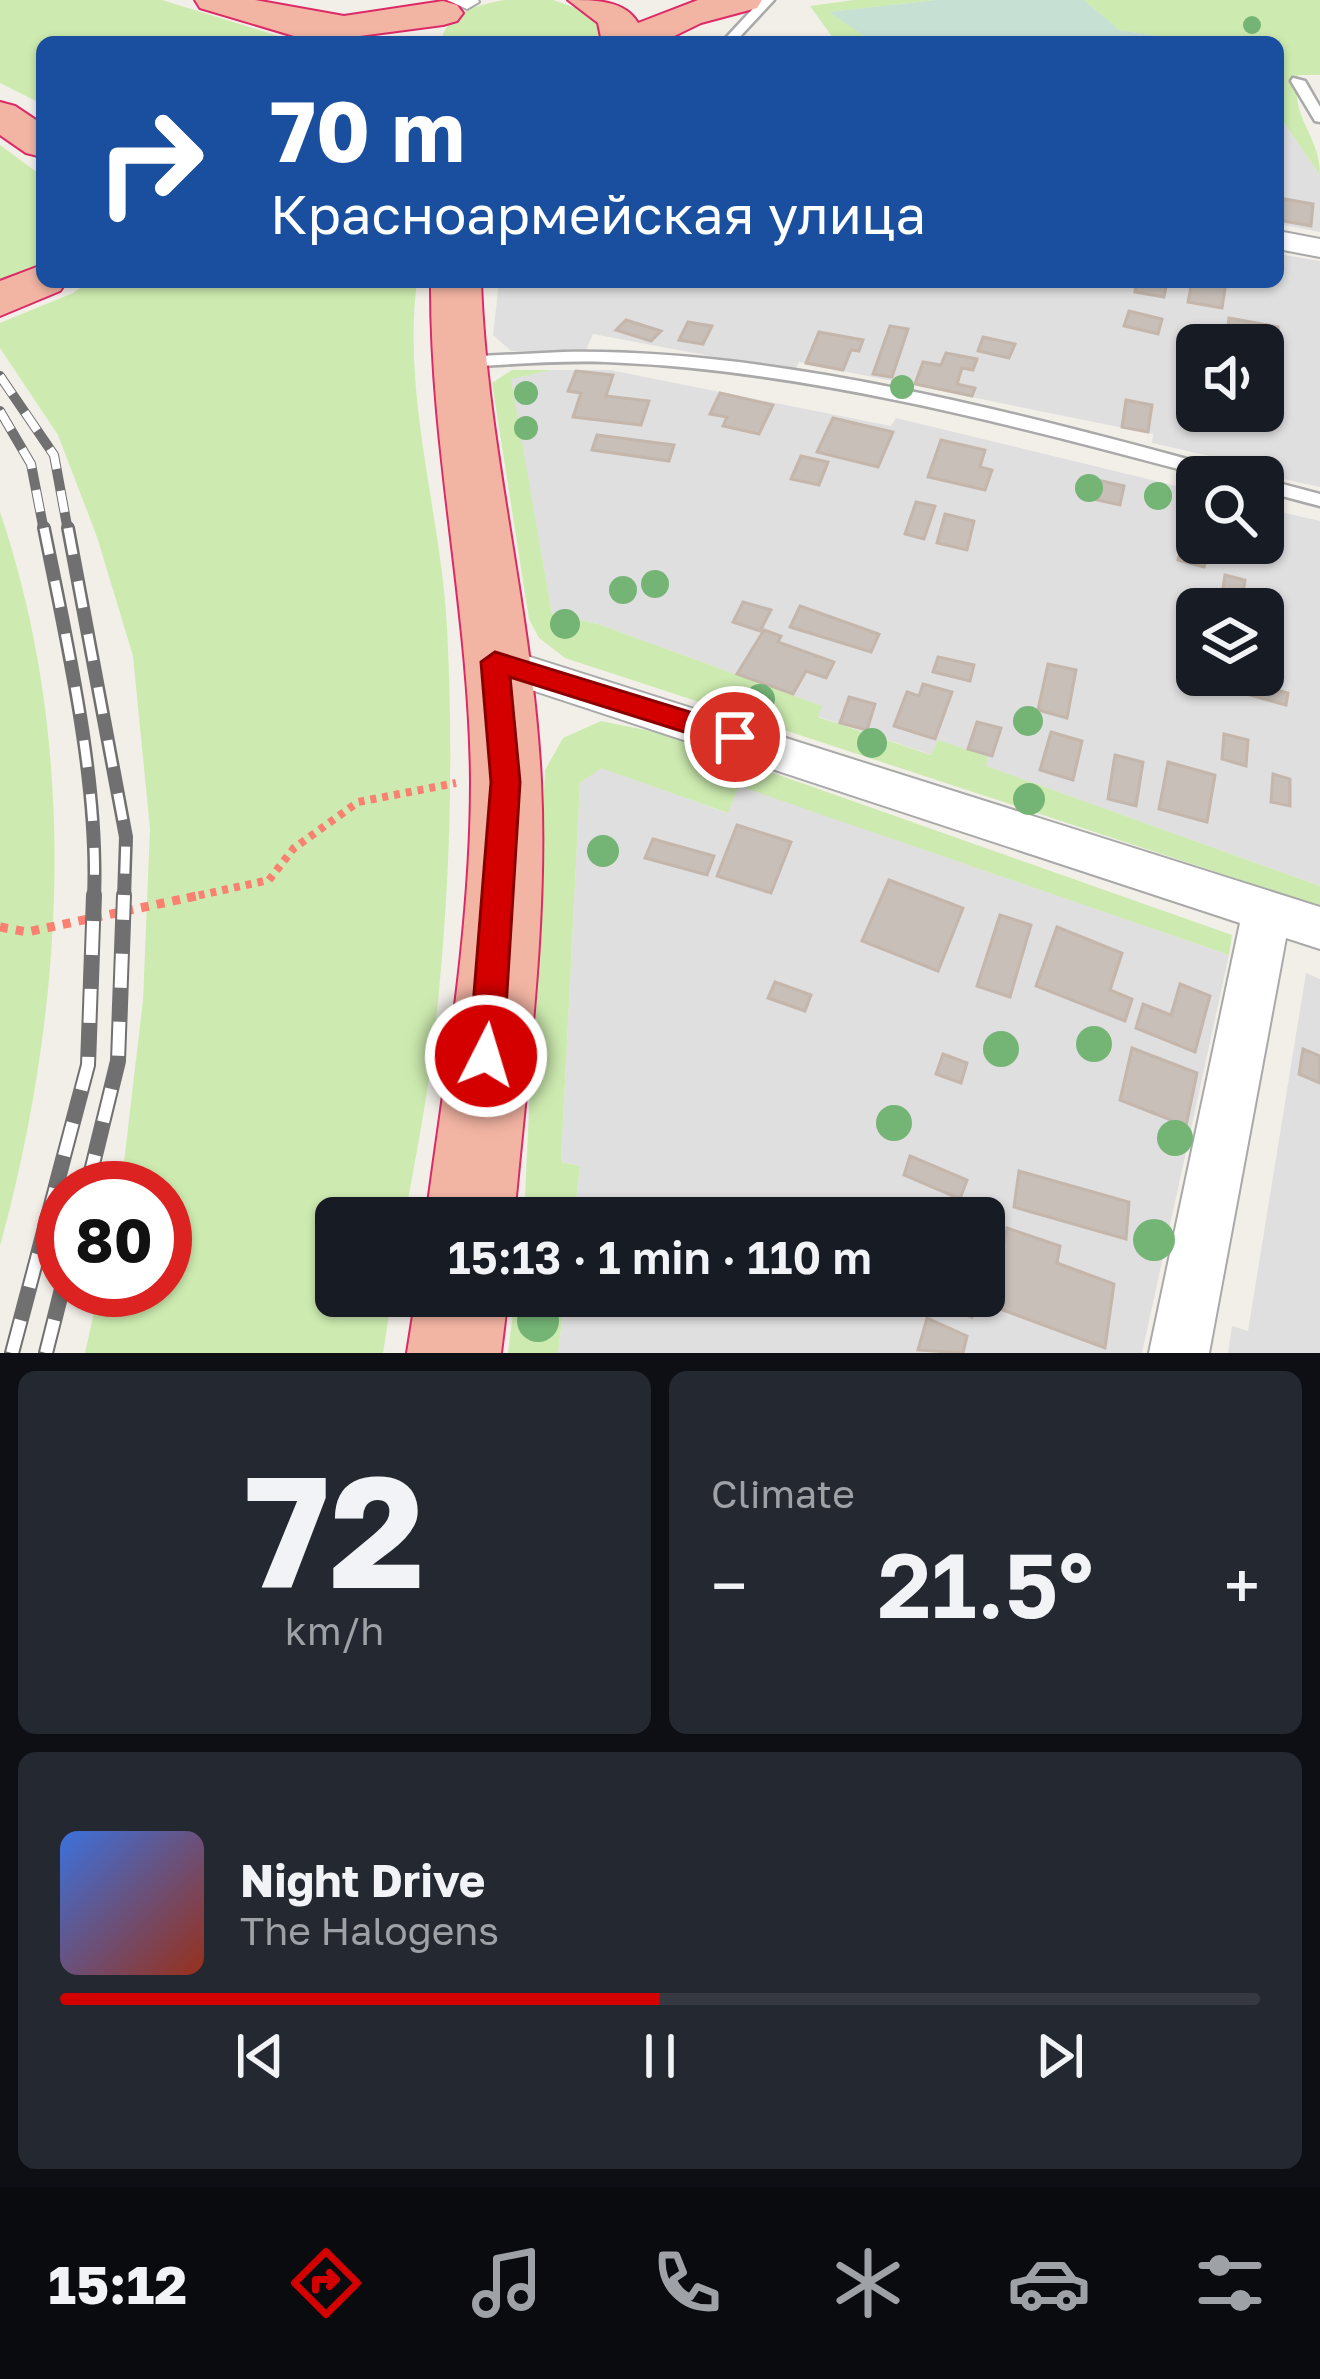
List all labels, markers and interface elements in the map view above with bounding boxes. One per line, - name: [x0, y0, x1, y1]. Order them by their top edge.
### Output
- text: 70 m: [270, 80, 465, 180]
- icon: right: [72, 84, 228, 240]
- text: Красноармейская улица: [270, 181, 926, 246]
- map controls: [1176, 324, 1284, 696]
- button: sound: [1176, 324, 1284, 432]
- button: search: [1176, 456, 1284, 564]
- button: layers: [1176, 588, 1284, 696]
- pin: [684, 686, 786, 788]
- icon: arrive: [702, 704, 768, 770]
- position arrow: [423, 993, 549, 1119]
- speed limit sign: 80: [36, 1161, 192, 1317]
- text: 15:13 · 1 min · 110 m: [448, 1230, 872, 1284]
- text: 72: [244, 1435, 425, 1622]
- text: Climate: [711, 1470, 855, 1517]
- text: 21.5°: [877, 1530, 1094, 1638]
- text: −: [711, 1545, 747, 1625]
- text: +: [1224, 1545, 1260, 1625]
- text: km/h: [285, 1607, 384, 1654]
- text: Night Drive: [240, 1853, 485, 1907]
- text: The Halogens: [240, 1907, 499, 1954]
- icon: previous: [227, 2023, 293, 2089]
- icon: pause: [627, 2023, 693, 2089]
- icon: next: [1027, 2023, 1093, 2089]
- icon: directions: [284, 2241, 368, 2325]
- icon: music: [465, 2241, 549, 2325]
- icon: phone: [645, 2241, 729, 2325]
- icon: climate: [826, 2241, 910, 2325]
- icon: car: [1007, 2241, 1091, 2325]
- icon: filters: [1188, 2241, 1272, 2325]
- text: 15:12: [48, 2251, 187, 2316]

